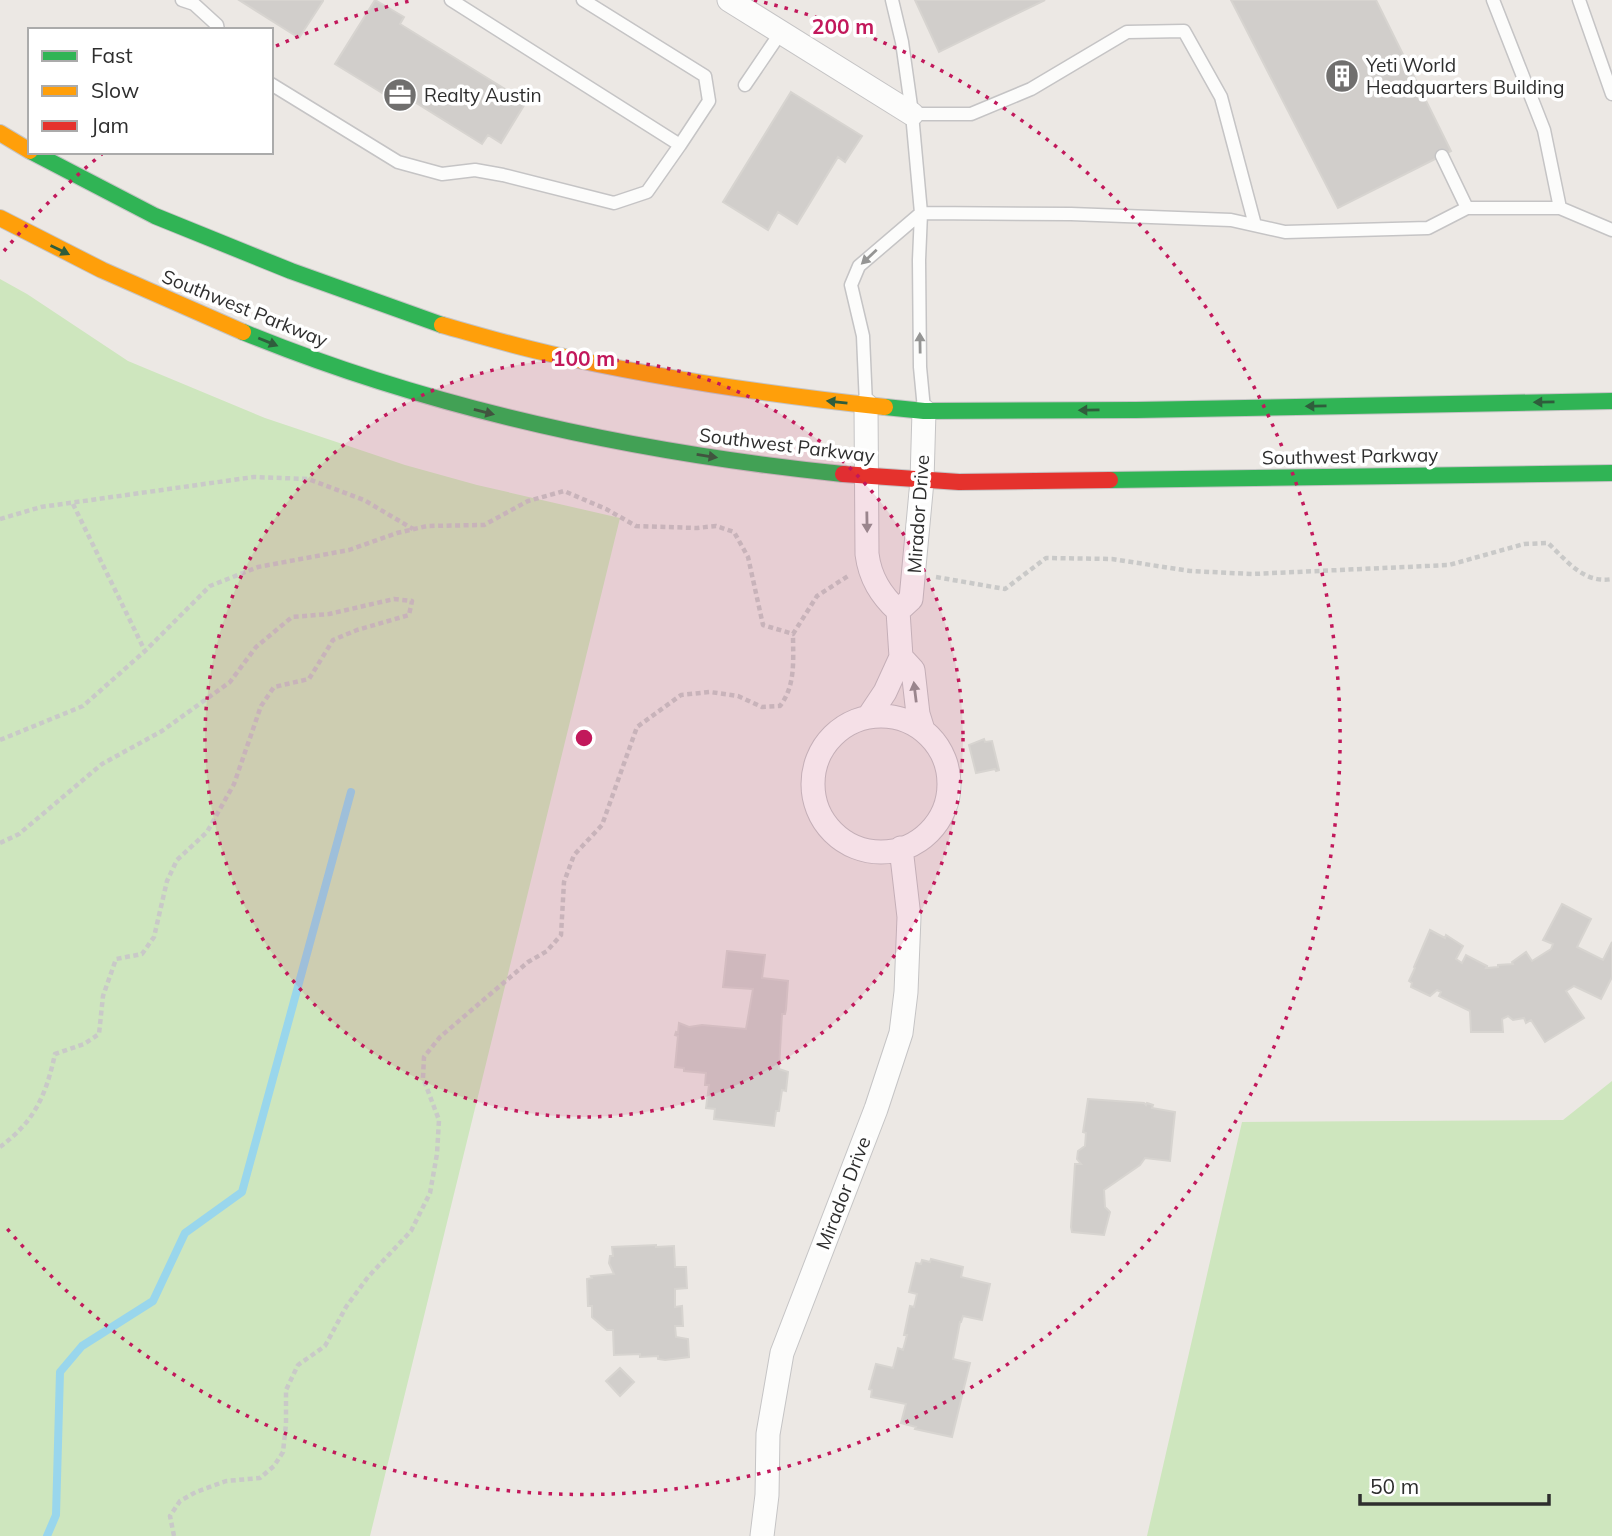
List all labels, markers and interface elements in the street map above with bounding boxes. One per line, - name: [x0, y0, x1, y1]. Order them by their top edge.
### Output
- text: 200 m: [812, 13, 874, 39]
- legend: [28, 28, 273, 154]
- text: Fast: [91, 42, 133, 68]
- place label: Yeti World Headquarters Building: [1365, 53, 1564, 99]
- building icon: Yeti World Headquarters Building: [1323, 57, 1361, 95]
- office icon: Realty Austin: [381, 76, 419, 114]
- text: Slow: [91, 77, 139, 103]
- place label: Realty Austin: [424, 83, 542, 107]
- text: Jam: [91, 112, 129, 138]
- one-way arrow: [50, 244, 70, 255]
- one-way arrow: [861, 248, 878, 264]
- street label: Southwest Parkway: [159, 264, 331, 352]
- one-way arrow: [914, 331, 926, 353]
- one-way arrow: [258, 336, 279, 347]
- text: 100 m: [553, 345, 615, 371]
- one-way arrow: [826, 396, 848, 407]
- one-way arrow: [1533, 396, 1555, 408]
- one-way arrow: [1305, 401, 1327, 412]
- one-way arrow: [1078, 404, 1100, 416]
- one-way arrow: [474, 407, 496, 418]
- street label: Southwest Parkway: [698, 422, 876, 468]
- street label: Southwest Parkway: [1262, 442, 1438, 470]
- one-way arrow: [697, 451, 719, 462]
- street label: Mirador Drive: [902, 454, 934, 574]
- one-way arrow: [861, 512, 873, 534]
- one-way arrow: [910, 680, 921, 702]
- centre of rings: [572, 726, 596, 750]
- street label: Mirador Drive: [810, 1133, 876, 1253]
- scale bar: [1360, 1462, 1549, 1506]
- text: 50 m: [1370, 1473, 1419, 1499]

